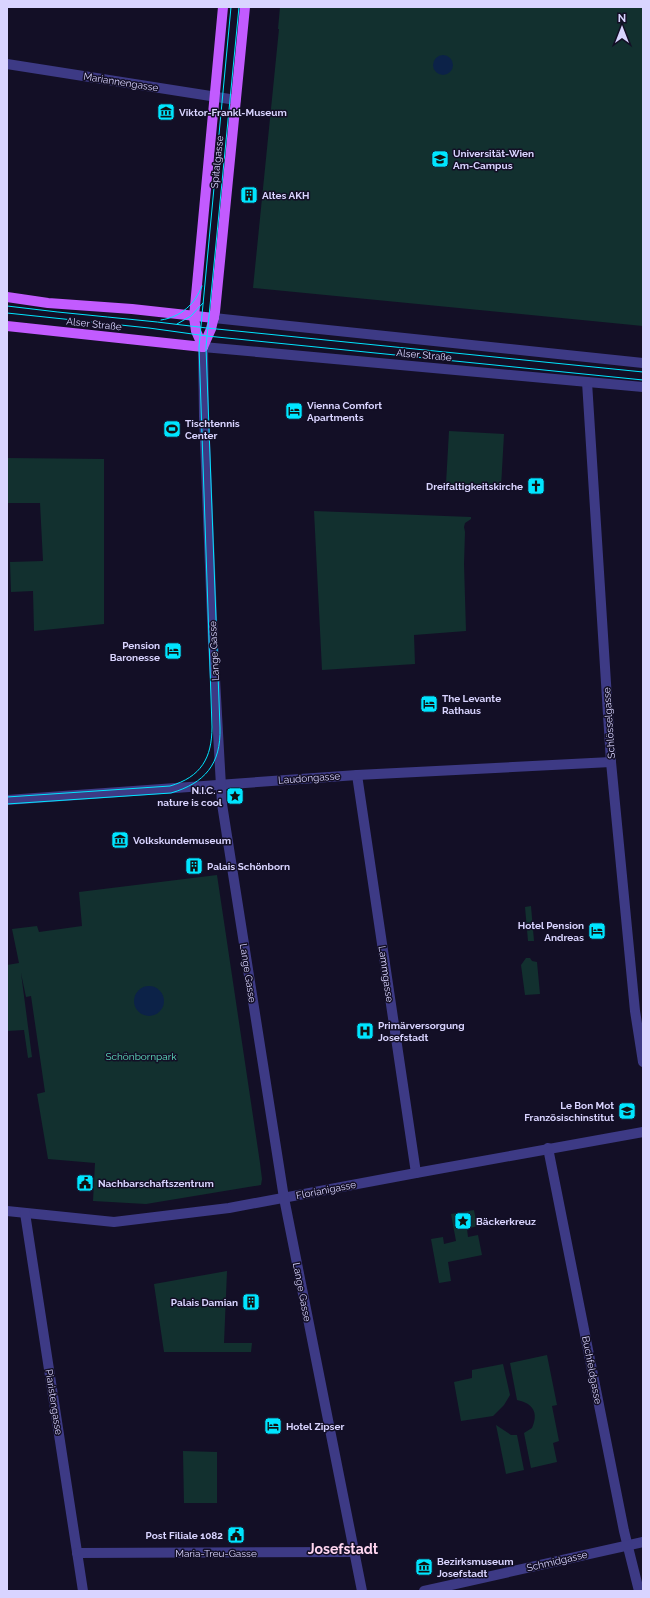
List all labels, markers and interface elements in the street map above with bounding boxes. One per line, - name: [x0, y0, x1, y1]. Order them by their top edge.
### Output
- north arrow: [602, 8, 642, 48]
- text: N: [618, 12, 626, 25]
- street label: Mariannengasse: [83, 71, 159, 93]
- museum icon: Viktor-Frankl-Museum: [156, 102, 176, 122]
- place label: Viktor-Frankl-Museum: [179, 107, 287, 118]
- street label: Spitalgasse: [209, 135, 225, 189]
- place label: Universität-Wien Am-Campus: [453, 148, 534, 171]
- school or university icon: Universität-Wien Am-Campus: [430, 149, 450, 169]
- building icon: Altes AKH: [239, 185, 259, 205]
- place label: Altes AKH: [262, 190, 309, 201]
- street label: Alser Straße: [66, 316, 122, 332]
- street label: Alser Straße: [396, 347, 452, 363]
- place label: Vienna Comfort Apartments: [307, 400, 382, 423]
- hotel icon: Vienna Comfort Apartments: [284, 401, 304, 421]
- place label: Tischtennis Center: [185, 418, 240, 441]
- sports icon: Tischtennis Center: [162, 419, 182, 439]
- church icon: Dreifaltigkeitskirche: [526, 476, 546, 496]
- place label: Dreifaltigkeitskirche: [426, 481, 523, 492]
- street label: Lange Gasse: [207, 621, 221, 681]
- place label: Pension Baronesse: [110, 640, 160, 663]
- hotel icon: Pension Baronesse: [163, 641, 183, 661]
- street label: Schlösselgasse: [601, 687, 617, 759]
- place label: The Levante Rathaus: [442, 693, 501, 716]
- hotel icon: The Levante Rathaus: [419, 694, 439, 714]
- street label: Laudongasse: [277, 770, 341, 786]
- place label: N.I.C. - nature is cool: [157, 785, 223, 808]
- place icon: N.I.C. - nature is cool: [225, 786, 245, 806]
- museum icon: Volkskundemuseum: [110, 830, 130, 850]
- place label: Volkskundemuseum: [133, 835, 231, 846]
- building icon: Palais Schönborn: [184, 856, 204, 876]
- place label: Palais Schönborn: [207, 861, 290, 872]
- place label: Hotel Pension Andreas: [518, 920, 584, 943]
- hotel icon: Hotel Pension Andreas: [587, 921, 607, 941]
- street label: Lange Gasse: [238, 943, 258, 1004]
- street label: Lammgasse: [377, 945, 395, 1003]
- place label: Primärversorgung Josefstadt: [378, 1020, 464, 1043]
- hospital icon: Primärversorgung Josefstadt: [355, 1021, 375, 1041]
- park label: Schönbornpark: [105, 1051, 177, 1062]
- place label: Le Bon Mot Französischinstitut: [524, 1100, 614, 1123]
- school or university icon: Le Bon Mot Französischinstitut: [617, 1101, 637, 1121]
- public building icon: Nachbarschaftszentrum: [75, 1173, 95, 1193]
- place label: Nachbarschaftszentrum: [98, 1178, 214, 1189]
- street label: Florianigasse: [295, 1179, 357, 1201]
- place icon: Bäckerkreuz: [453, 1211, 473, 1231]
- place label: Bäckerkreuz: [476, 1216, 536, 1227]
- street label: Lange Gasse: [291, 1262, 313, 1323]
- building icon: Palais Damian: [241, 1292, 261, 1312]
- place label: Palais Damian: [171, 1297, 238, 1308]
- street label: Buchfeldgasse: [580, 1335, 604, 1405]
- street label: Piaristengasse: [43, 1368, 65, 1436]
- hotel icon: Hotel Zipser: [263, 1416, 283, 1436]
- place label: Hotel Zipser: [286, 1421, 344, 1432]
- public building icon: Post Filiale 1082: [226, 1525, 246, 1545]
- place label: Post Filiale 1082: [146, 1530, 223, 1541]
- district label: Josefstadt: [308, 1541, 379, 1557]
- street label: Maria-Treu-Gasse: [175, 1548, 257, 1559]
- street label: Schmidgasse: [525, 1549, 589, 1573]
- place label: Bezirksmuseum Josefstadt: [437, 1556, 513, 1579]
- museum icon: Bezirksmuseum Josefstadt: [414, 1557, 434, 1577]

